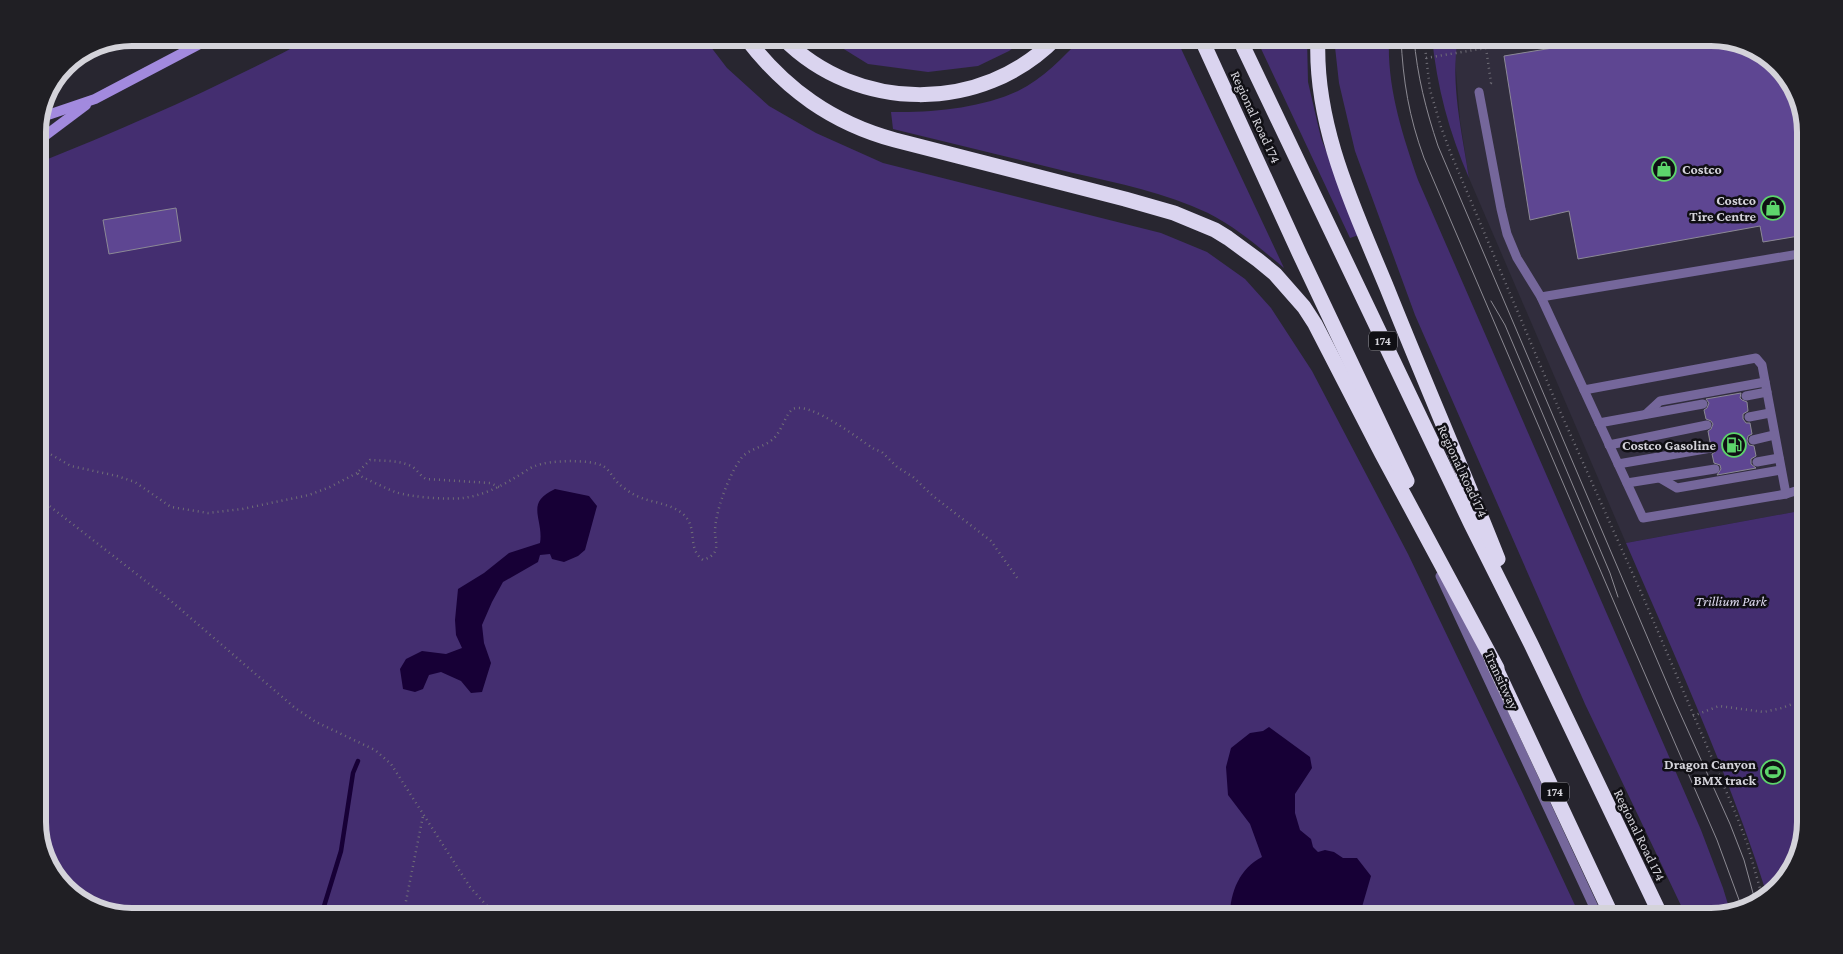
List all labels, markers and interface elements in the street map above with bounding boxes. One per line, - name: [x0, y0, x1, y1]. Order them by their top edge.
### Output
- street label: Regional Road 174: [1228, 68, 1284, 166]
- shop icon: Costco: [1651, 156, 1677, 182]
- place label: Costco: [1682, 161, 1722, 177]
- place label: Costco Tire Centre: [1689, 192, 1756, 224]
- shop icon: Costco Tire Centre: [1760, 195, 1786, 221]
- road number: 174: [1369, 332, 1397, 351]
- street label: Regional Road 174: [1435, 422, 1491, 520]
- fuel station icon: Costco Gasoline: [1721, 432, 1747, 458]
- place label: Costco Gasoline: [1622, 437, 1716, 453]
- park label: Trillium Park: [1696, 593, 1767, 609]
- street label: Transitway: [1481, 648, 1523, 712]
- place label: Dragon Canyon BMX track: [1664, 756, 1756, 788]
- sports icon: Dragon Canyon BMX track: [1760, 759, 1786, 785]
- road number: 174: [1541, 782, 1569, 802]
- street label: Regional Road 174: [1611, 786, 1669, 884]

